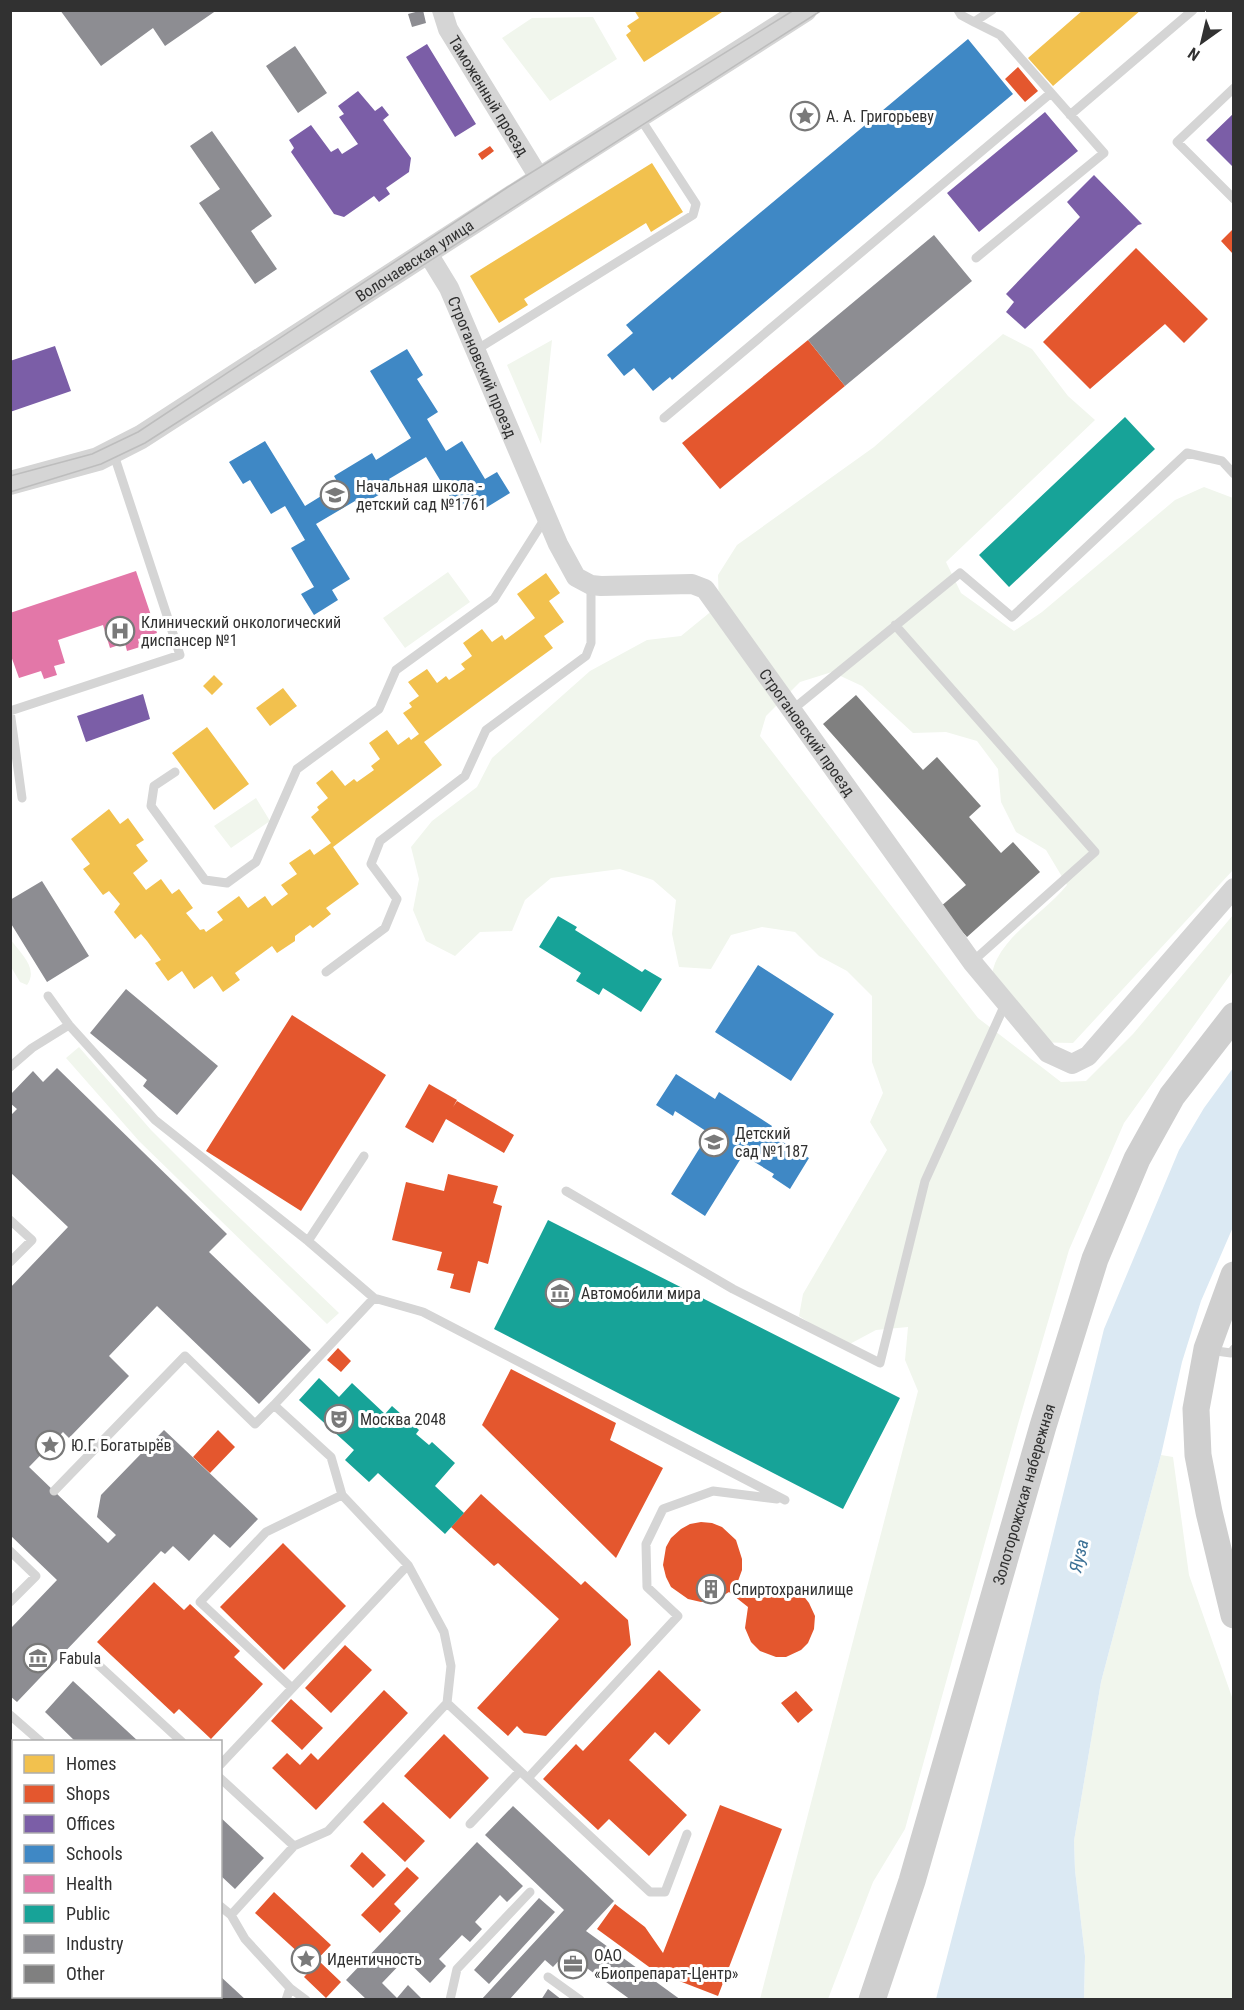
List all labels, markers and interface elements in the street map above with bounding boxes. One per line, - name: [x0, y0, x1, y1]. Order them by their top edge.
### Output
- north arrow: [1172, 12, 1232, 72]
- street label: Таможенный проезд: [444, 32, 533, 160]
- text: N: [1185, 43, 1203, 65]
- place icon: А. А. Григорьеву: [789, 100, 821, 132]
- place label: А. А. Григорьеву: [826, 107, 934, 126]
- street label: Волочаевская улица: [352, 216, 477, 306]
- street label: Строгановский проезд: [444, 293, 521, 441]
- place label: Начальная школа - детский сад №1761: [356, 477, 486, 514]
- school or university icon: Начальная школа - детский сад №1761: [319, 479, 351, 511]
- place label: Клинический онкологический диспансер №1: [141, 613, 341, 650]
- hospital icon: Клинический онкологический диспансер №1: [104, 615, 136, 647]
- street label: Строгановский проезд: [755, 665, 859, 800]
- place label: Детский сад №1187: [735, 1124, 808, 1161]
- school or university icon: Детский сад №1187: [698, 1126, 730, 1158]
- museum icon: Автомобили мира: [544, 1277, 576, 1309]
- place label: Автомобили мира: [581, 1284, 701, 1303]
- street label: Золоторожская набережная: [989, 1402, 1059, 1587]
- theatre icon: Москва 2048: [323, 1403, 355, 1435]
- place label: Москва 2048: [360, 1410, 446, 1429]
- place icon: Ю.Г. Богатырёв: [34, 1429, 66, 1461]
- place label: Ю.Г. Богатырёв: [71, 1436, 172, 1455]
- water label: Яуза: [1064, 1537, 1092, 1575]
- building icon: Спиртохранилище: [695, 1573, 727, 1605]
- place label: Спиртохранилище: [732, 1580, 853, 1599]
- museum icon: Fabula: [22, 1642, 54, 1674]
- place label: Fabula: [59, 1649, 101, 1668]
- legend: [12, 1740, 222, 1998]
- text: Homes: [66, 1753, 116, 1774]
- text: Shops: [66, 1783, 110, 1804]
- text: Offices: [66, 1813, 115, 1834]
- text: Schools: [66, 1843, 123, 1864]
- text: Health: [66, 1873, 112, 1894]
- text: Public: [66, 1903, 110, 1924]
- text: Industry: [66, 1933, 124, 1954]
- place icon: Идентичность: [290, 1943, 322, 1975]
- place label: ОАО «Биопрепарат-Центр»: [594, 1946, 739, 1983]
- office icon: ОАО «Биопрепарат-Центр»: [557, 1948, 589, 1980]
- place label: Идентичность: [327, 1950, 422, 1969]
- text: Other: [66, 1963, 105, 1984]

